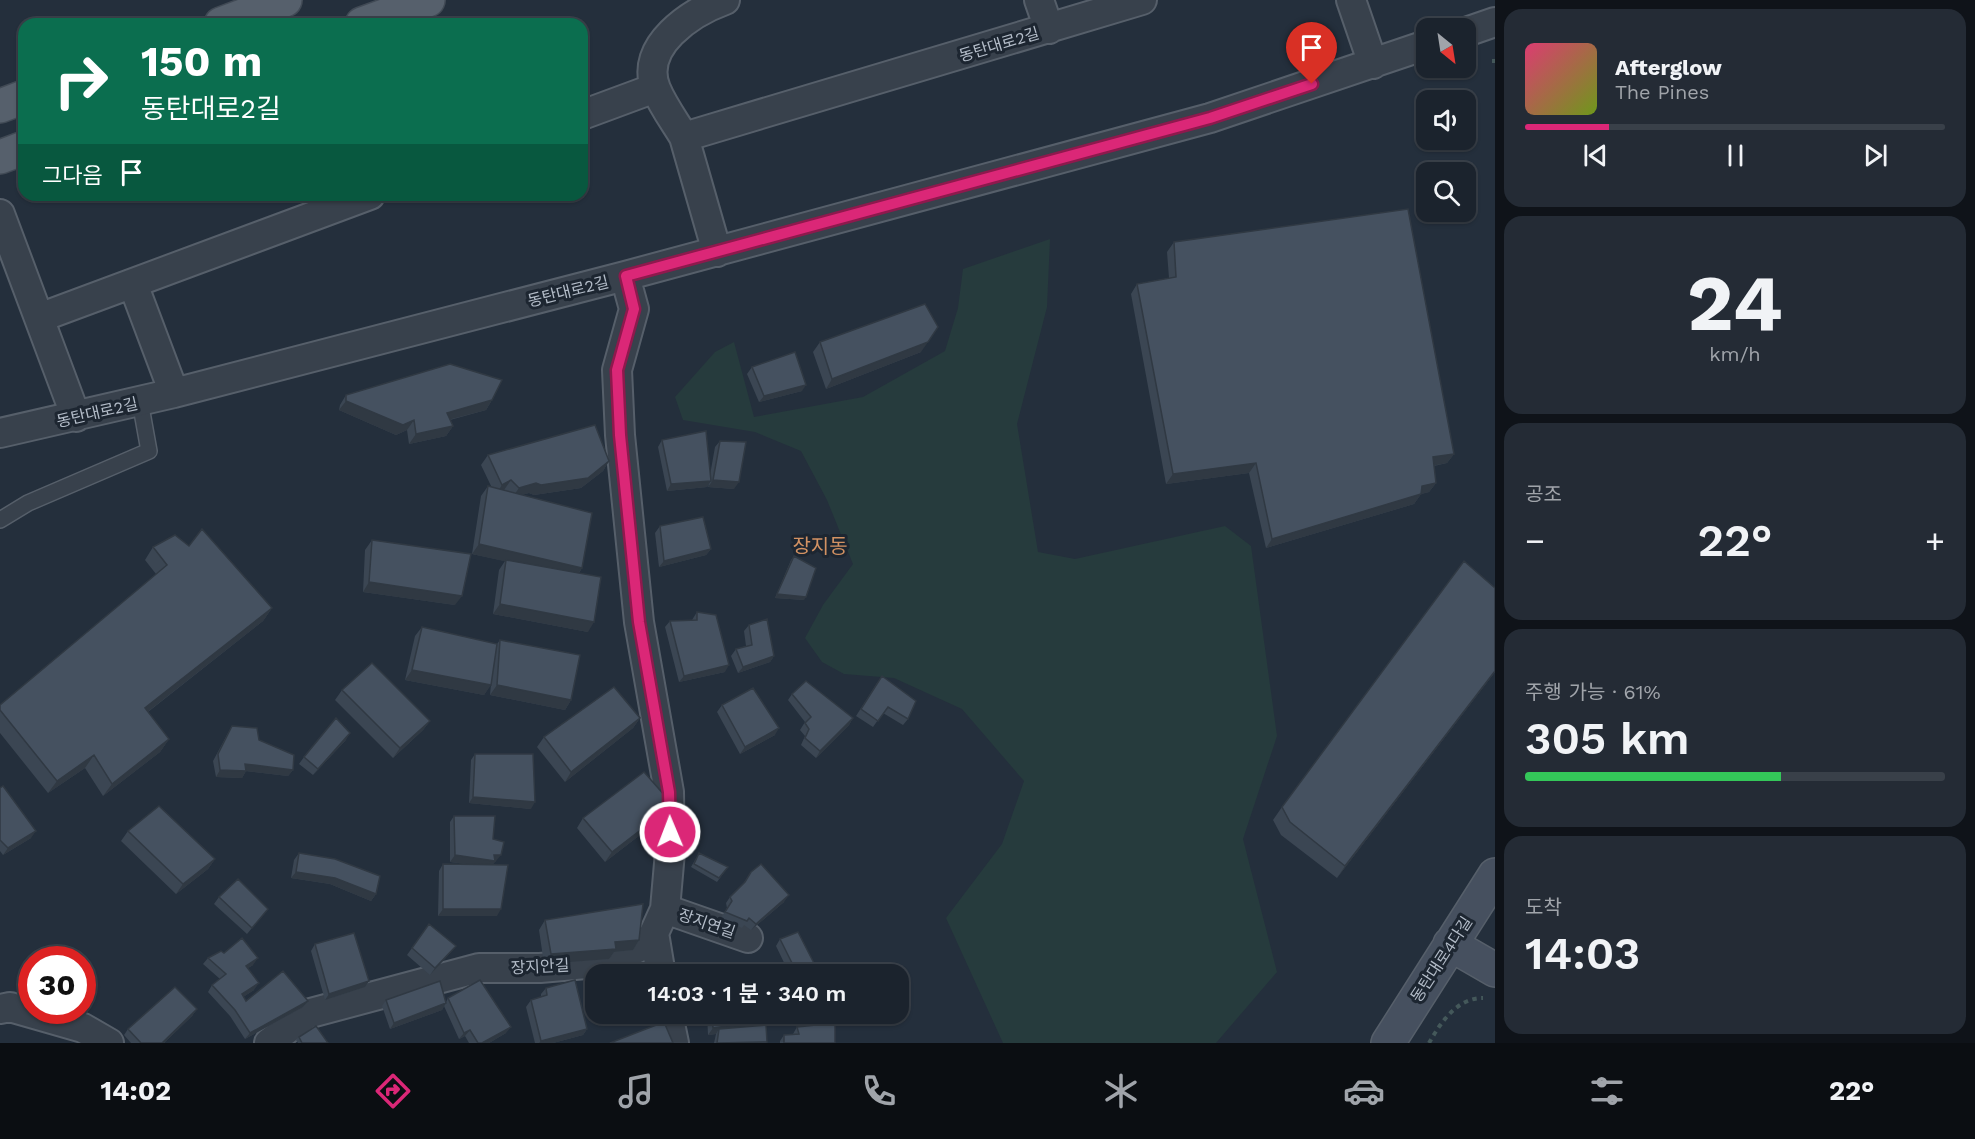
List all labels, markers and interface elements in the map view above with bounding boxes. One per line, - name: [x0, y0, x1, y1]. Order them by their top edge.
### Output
- north arrow: [1416, 18, 1476, 78]
- map controls: [1416, 18, 1476, 222]
- pin: [1286, 22, 1337, 84]
- street label: 동탄대로2길: [957, 23, 1042, 66]
- icon: arrive: [1295, 31, 1328, 64]
- text: 150 m: [141, 37, 262, 86]
- icon: right: [42, 42, 120, 120]
- text: Afterglow: [1615, 55, 1722, 80]
- text: The Pines: [1615, 80, 1709, 104]
- button: sound: [1416, 90, 1476, 150]
- text: 동탄대로2길: [141, 93, 281, 125]
- icon: previous: [1579, 139, 1612, 172]
- icon: pause: [1719, 139, 1752, 172]
- icon: next: [1859, 139, 1892, 172]
- icon: arrive: [115, 156, 148, 189]
- button: search: [1416, 162, 1476, 222]
- text: 그다음: [42, 163, 103, 188]
- text: 24: [1687, 257, 1783, 349]
- street label: 동탄대로2길: [526, 272, 611, 311]
- text: km/h: [1709, 342, 1761, 366]
- street label: 동탄대로2길: [55, 394, 140, 431]
- text: 공조: [1525, 482, 1562, 506]
- text: 22°: [1698, 514, 1772, 567]
- text: −: [1525, 521, 1545, 560]
- text: +: [1925, 521, 1945, 560]
- district label: 장지동: [792, 534, 848, 558]
- text: 주행 가능 · 61%: [1525, 680, 1661, 704]
- text: 305 km: [1525, 712, 1690, 765]
- position arrow: [638, 800, 702, 864]
- text: 도착: [1525, 895, 1562, 919]
- street label: 장지연길: [676, 905, 738, 942]
- street label: 동탄대로4다길: [1407, 913, 1476, 1006]
- text: 14:03: [1525, 927, 1640, 980]
- speed limit sign: 30: [18, 946, 96, 1024]
- street label: 장지안길: [510, 955, 570, 978]
- text: 14:03 · 1 분 · 340 m: [648, 981, 846, 1006]
- icon: directions: [372, 1070, 414, 1112]
- icon: music: [615, 1070, 657, 1112]
- icon: phone: [858, 1070, 900, 1112]
- icon: climate: [1100, 1070, 1142, 1112]
- icon: car: [1343, 1070, 1385, 1112]
- icon: filters: [1586, 1070, 1628, 1112]
- text: 14:02: [100, 1075, 171, 1107]
- text: 22°: [1829, 1075, 1874, 1107]

